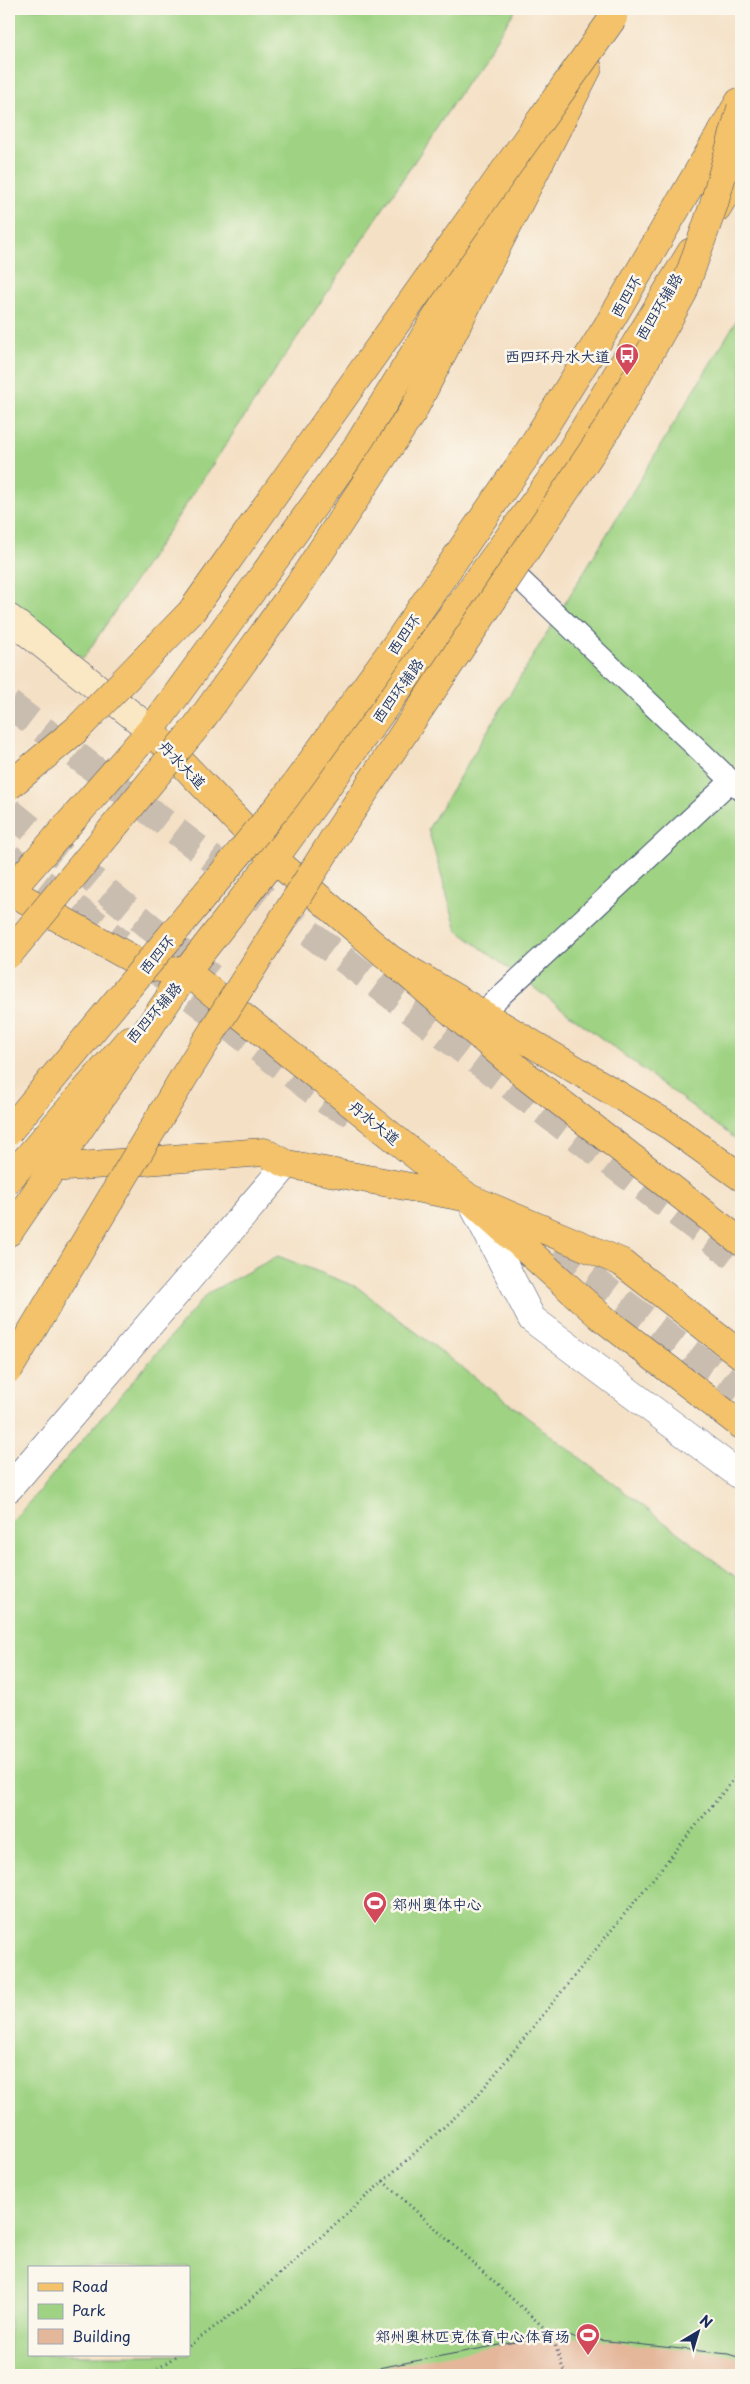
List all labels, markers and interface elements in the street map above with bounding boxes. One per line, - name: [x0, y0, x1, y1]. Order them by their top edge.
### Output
- street label: 西四环辅路: [629, 268, 687, 344]
- street label: 西四环: [604, 271, 646, 321]
- bus stop icon: 西四环丹水大道: [614, 342, 640, 376]
- place label: 西四环丹水大道: [505, 344, 610, 367]
- street label: 西四环: [381, 609, 425, 659]
- street label: 西四环辅路: [366, 653, 428, 727]
- street label: 丹水大道: [154, 734, 212, 794]
- street label: 西四环: [133, 929, 179, 979]
- street label: 西四环辅路: [120, 976, 186, 1048]
- street label: 丹水大道: [344, 1094, 406, 1150]
- sports icon: 郑州奥体中心: [362, 1890, 388, 1924]
- place label: 郑州奥体中心: [392, 1892, 482, 1915]
- legend: [28, 2266, 190, 2356]
- text: Road: [72, 2274, 108, 2297]
- text: Park: [72, 2298, 106, 2321]
- north arrow: [672, 2306, 722, 2356]
- text: N: [695, 2310, 717, 2333]
- sports icon: 郑州奥林匹克体育中心体育场: [575, 2322, 601, 2356]
- text: Building: [72, 2324, 131, 2347]
- place label: 郑州奥林匹克体育中心体育场: [375, 2324, 570, 2347]

